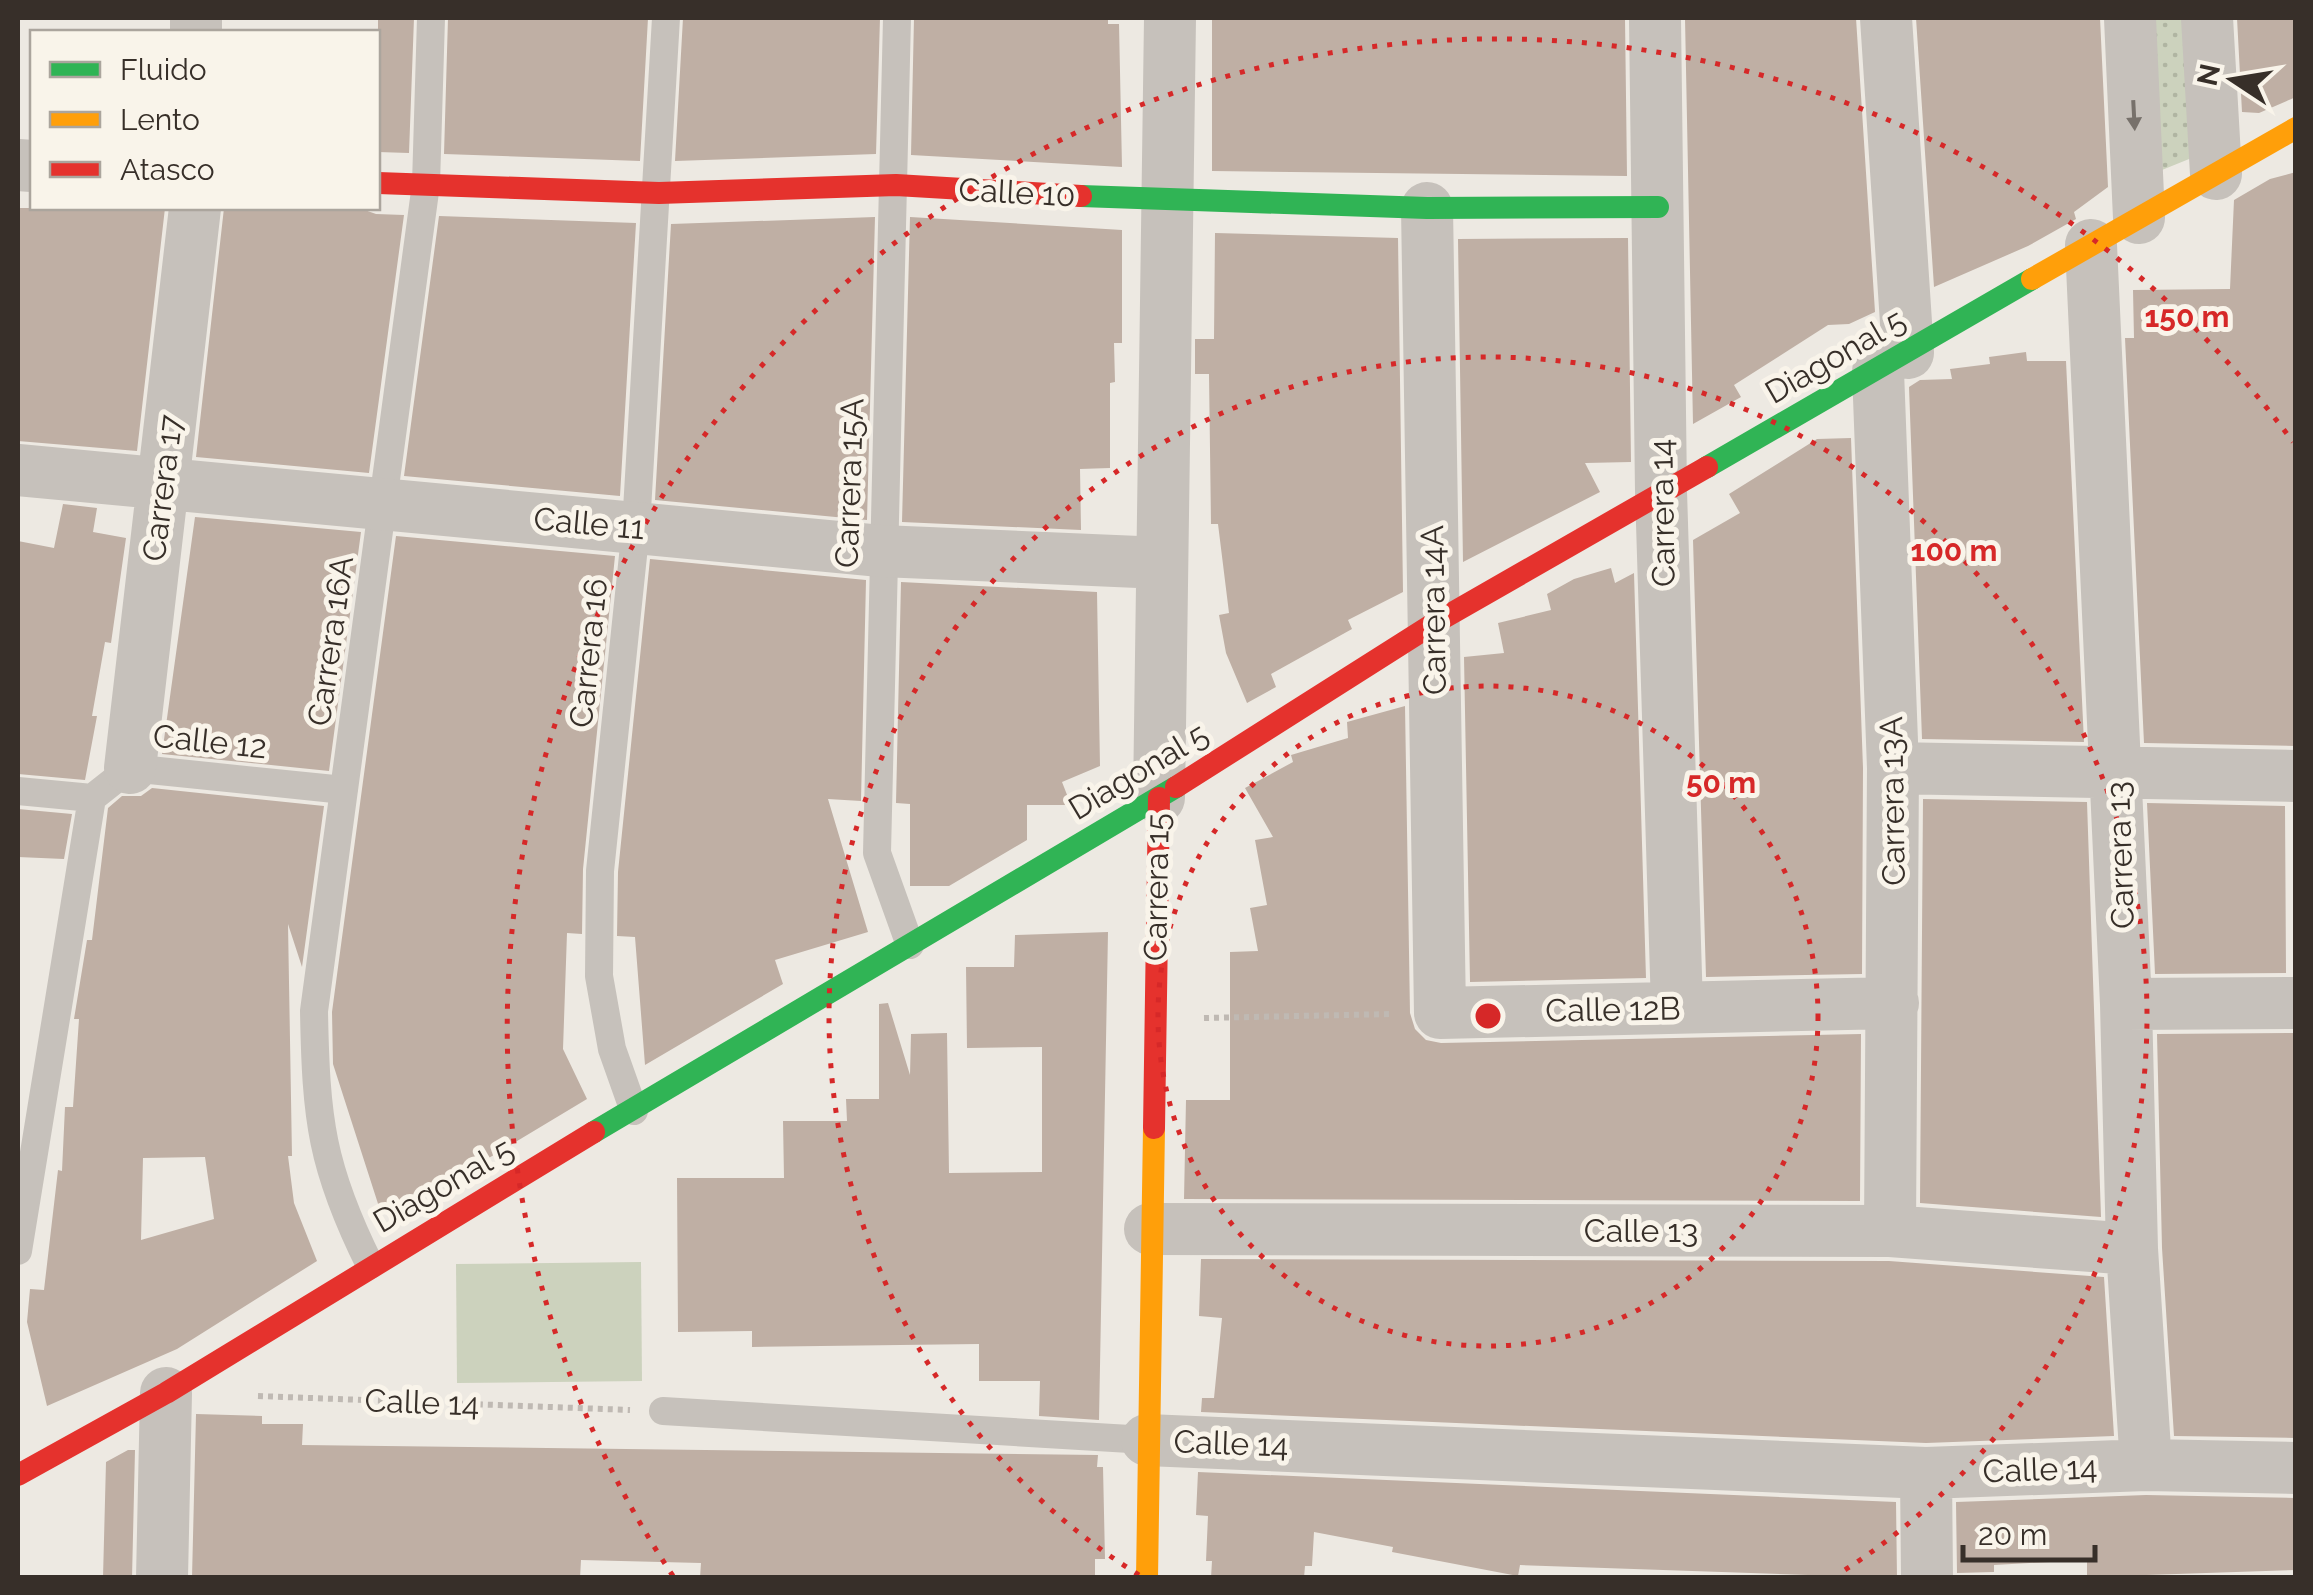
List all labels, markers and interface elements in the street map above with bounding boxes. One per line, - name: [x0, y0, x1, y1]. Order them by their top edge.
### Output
- legend: [30, 30, 380, 210]
- north arrow: [2183, 30, 2283, 130]
- text: Fluido: [120, 52, 207, 87]
- text: N: [2191, 61, 2227, 89]
- one-way arrow: [2127, 99, 2143, 131]
- text: Lento: [120, 102, 200, 137]
- text: Atasco: [120, 152, 215, 187]
- street label: Calle 10: [958, 170, 1076, 214]
- text: 150 m: [2145, 299, 2230, 334]
- street label: Diagonal 5: [1758, 301, 1912, 411]
- street label: Carrera 15A: [828, 397, 870, 568]
- street label: Carrera 17: [135, 413, 189, 563]
- street label: Carrera 14: [1642, 439, 1682, 587]
- street label: Calle 11: [532, 500, 646, 546]
- street label: Carrera 14A: [1413, 524, 1453, 695]
- text: 100 m: [1911, 533, 1997, 568]
- street label: Carrera 16A: [300, 553, 360, 728]
- street label: Carrera 16: [562, 577, 614, 729]
- street label: Diagonal 5: [1062, 715, 1214, 827]
- street label: Carrera 13A: [1872, 716, 1912, 886]
- street label: Calle 12: [151, 717, 269, 765]
- text: 50 m: [1686, 765, 1756, 800]
- street label: Carrera 13: [2099, 781, 2141, 929]
- street label: Carrera 15: [1136, 813, 1176, 961]
- street label: Calle 12B: [1545, 989, 1681, 1029]
- centre of rings: [1470, 998, 1506, 1034]
- street label: Diagonal 5: [366, 1130, 520, 1240]
- street label: Calle 13: [1584, 1212, 1698, 1249]
- street label: Calle 14: [364, 1382, 480, 1422]
- street label: Calle 14: [1173, 1423, 1289, 1463]
- street label: Calle 14: [1982, 1449, 2098, 1489]
- scale bar: [1963, 1500, 2096, 1562]
- text: 20 m: [1978, 1517, 2047, 1552]

